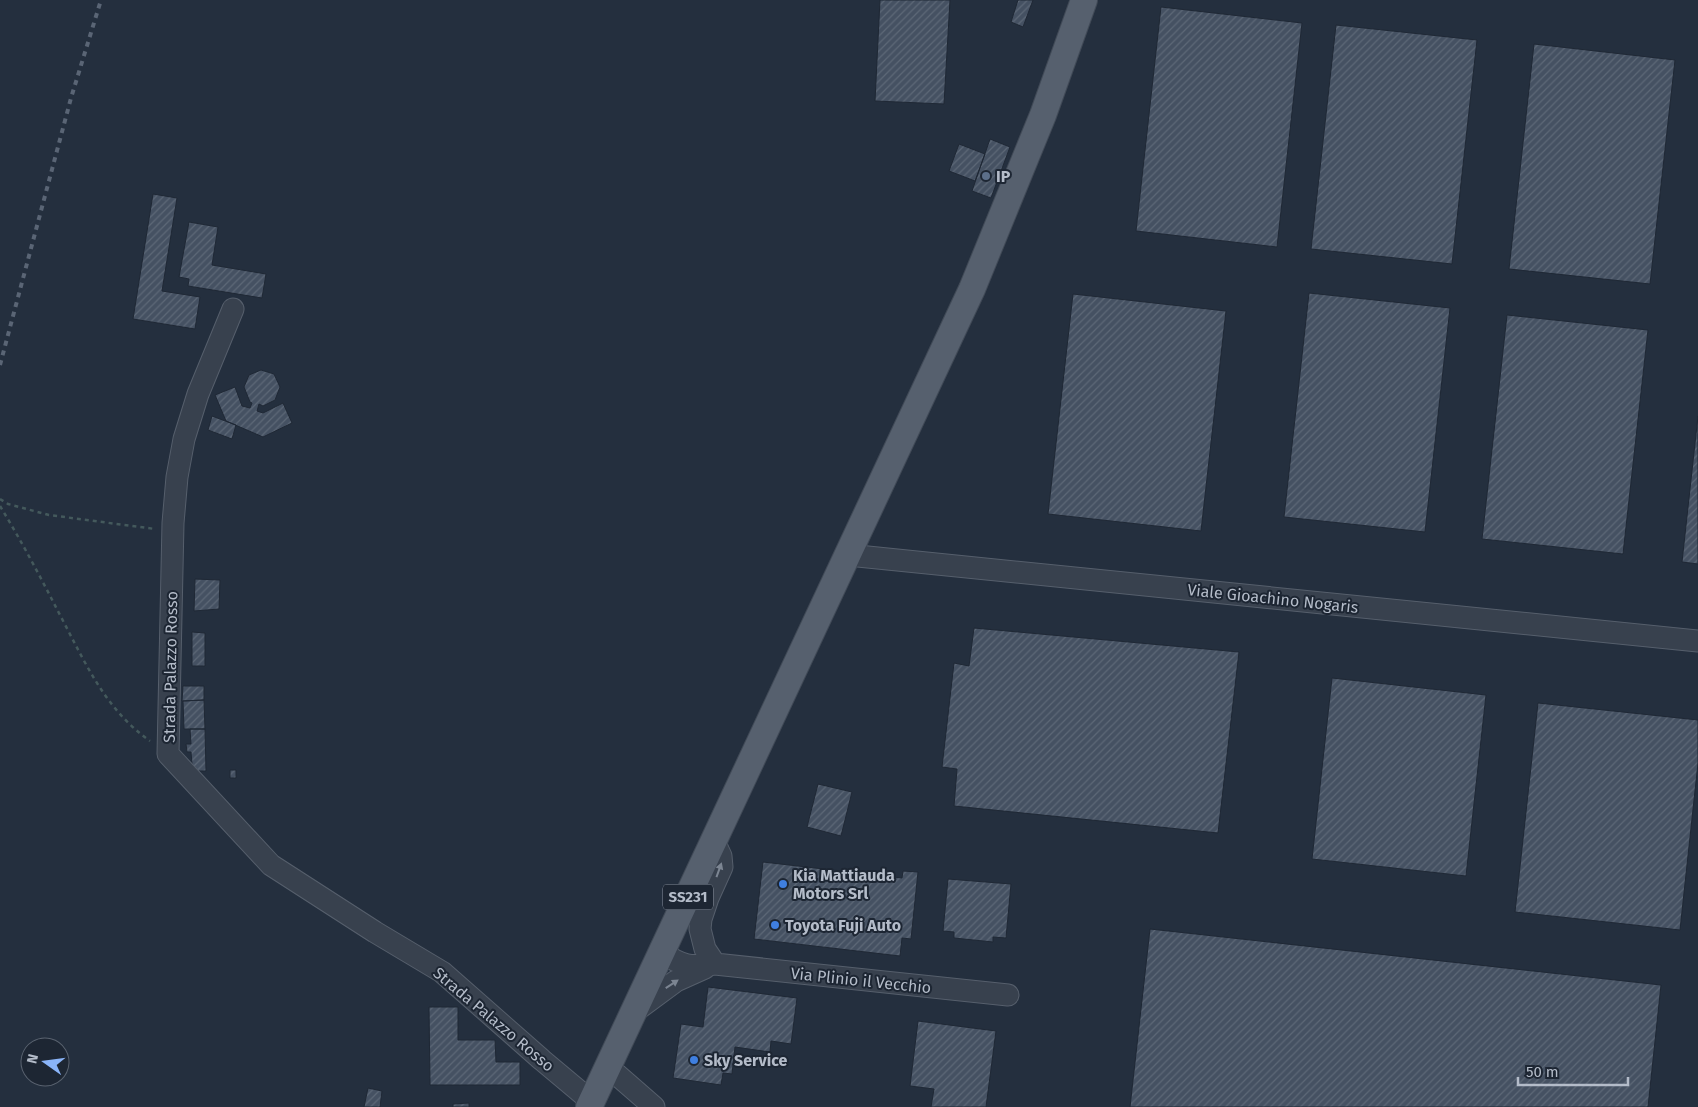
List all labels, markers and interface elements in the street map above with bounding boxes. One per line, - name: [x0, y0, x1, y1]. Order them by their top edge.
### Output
- place label: IP: [996, 167, 1011, 186]
- marker: IP: [980, 170, 992, 182]
- street label: Viale Gioachino Nogaris: [1187, 580, 1359, 617]
- street label: Strada Palazzo Rosso: [160, 591, 181, 743]
- one-way arrow: [716, 863, 724, 878]
- place label: Kia Mattiauda Motors Srl: [793, 866, 895, 903]
- marker: Kia Mattiauda Motors Srl: [777, 878, 789, 890]
- road number: SS231: [663, 884, 713, 910]
- place label: Toyota Fuji Auto: [785, 916, 901, 935]
- marker: Toyota Fuji Auto: [769, 919, 781, 931]
- street label: Strada Palazzo Rosso: [429, 963, 558, 1076]
- street label: Via Plinio il Vecchio: [790, 964, 932, 997]
- one-way arrow: [665, 979, 678, 989]
- north arrow: [20, 1037, 70, 1087]
- place label: Sky Service: [704, 1051, 788, 1070]
- text: N: [23, 1052, 42, 1066]
- marker: Sky Service: [688, 1054, 700, 1066]
- scale bar: [1518, 1054, 1628, 1086]
- text: 50 m: [1526, 1063, 1559, 1081]

